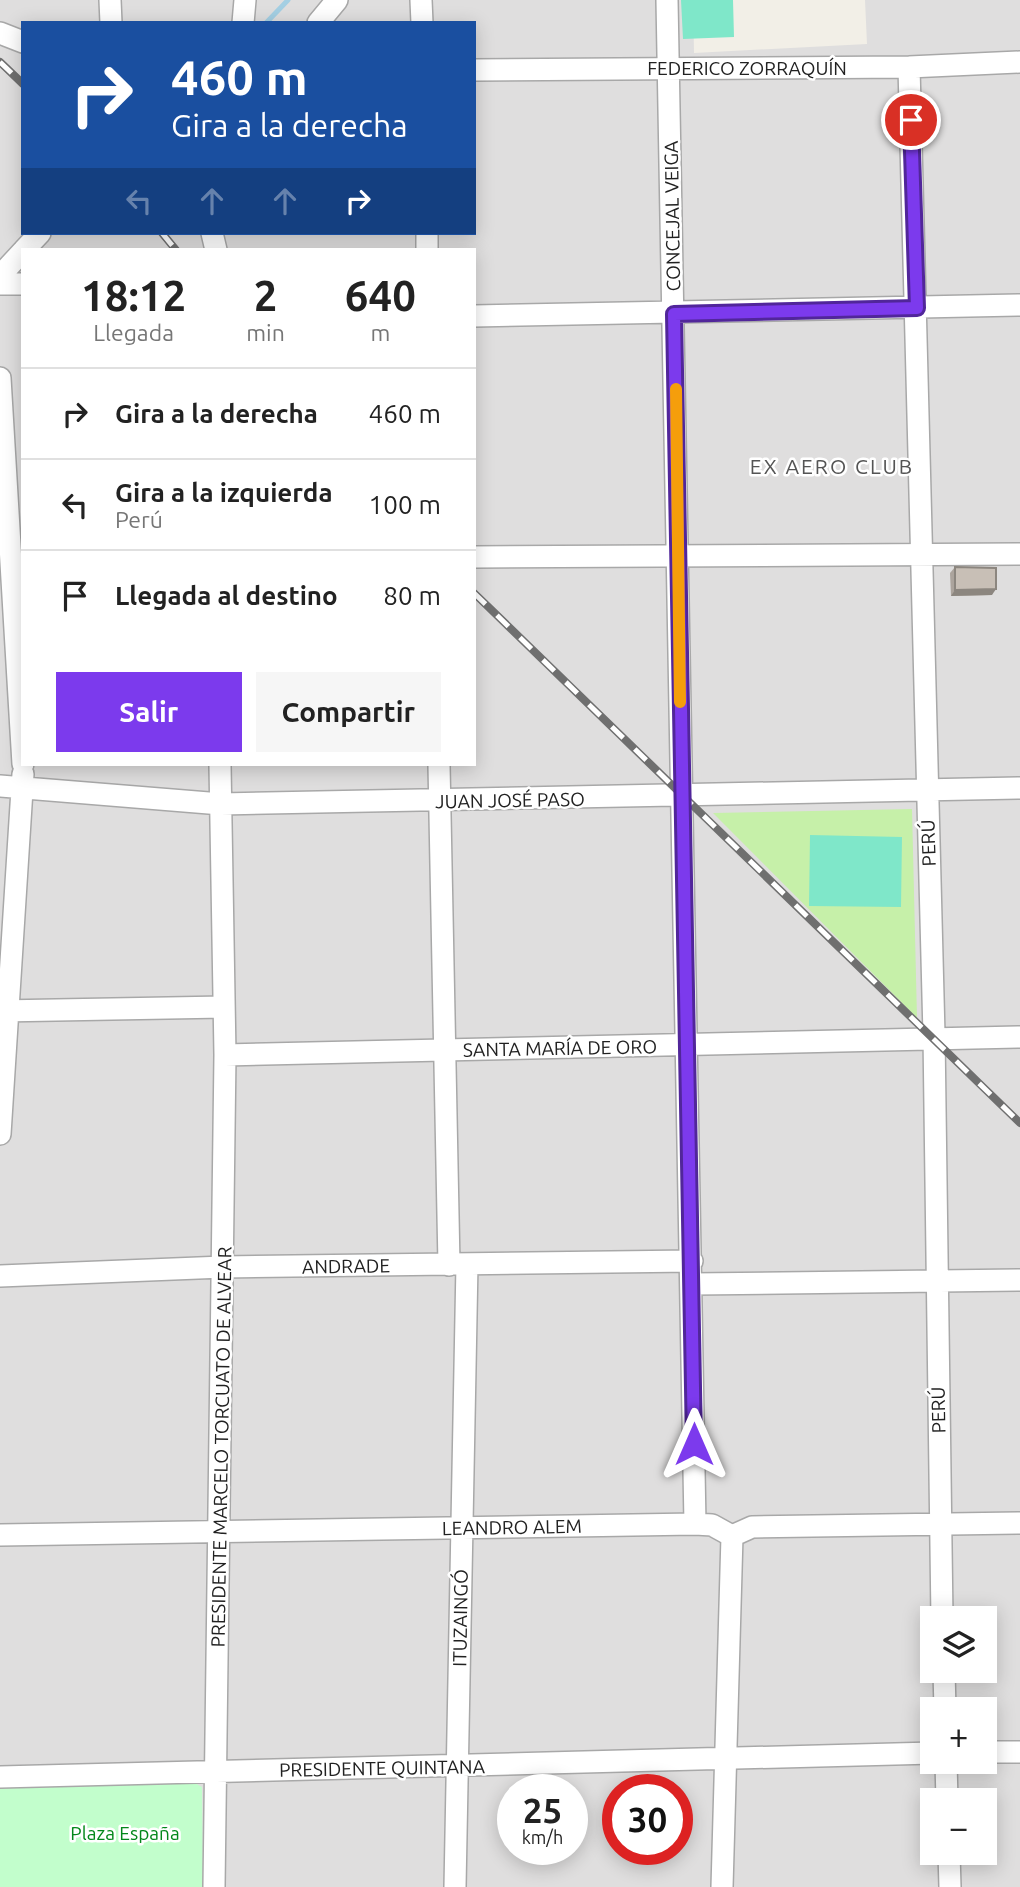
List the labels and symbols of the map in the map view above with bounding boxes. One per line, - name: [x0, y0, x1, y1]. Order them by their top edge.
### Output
- street label: FEDERICO ZORRAQUÍN: [647, 57, 847, 79]
- pin: [881, 90, 941, 150]
- street label: CONCEJAL VEIGA: [660, 140, 684, 291]
- district label: EX AERO CLUB: [750, 454, 914, 478]
- street label: JUAN JOSÉ PASO: [435, 788, 585, 812]
- street label: PERÚ: [916, 819, 940, 867]
- street label: SANTA MARÍA DE ORO: [463, 1035, 657, 1061]
- street label: PRESIDENTE MARCELO TORCUATO DE ALVEAR: [207, 1246, 235, 1648]
- street label: ANDRADE: [302, 1254, 390, 1278]
- street label: PERÚ: [927, 1386, 949, 1434]
- position arrow: [657, 1407, 731, 1481]
- street label: LEANDRO ALEM: [442, 1515, 582, 1539]
- street label: ITUZAINGÓ: [448, 1569, 472, 1667]
- street label: PRESIDENTE QUINTANA: [279, 1755, 486, 1781]
- speed limit sign: 30: [602, 1774, 693, 1865]
- park label: Plaza España: [70, 1822, 180, 1844]

